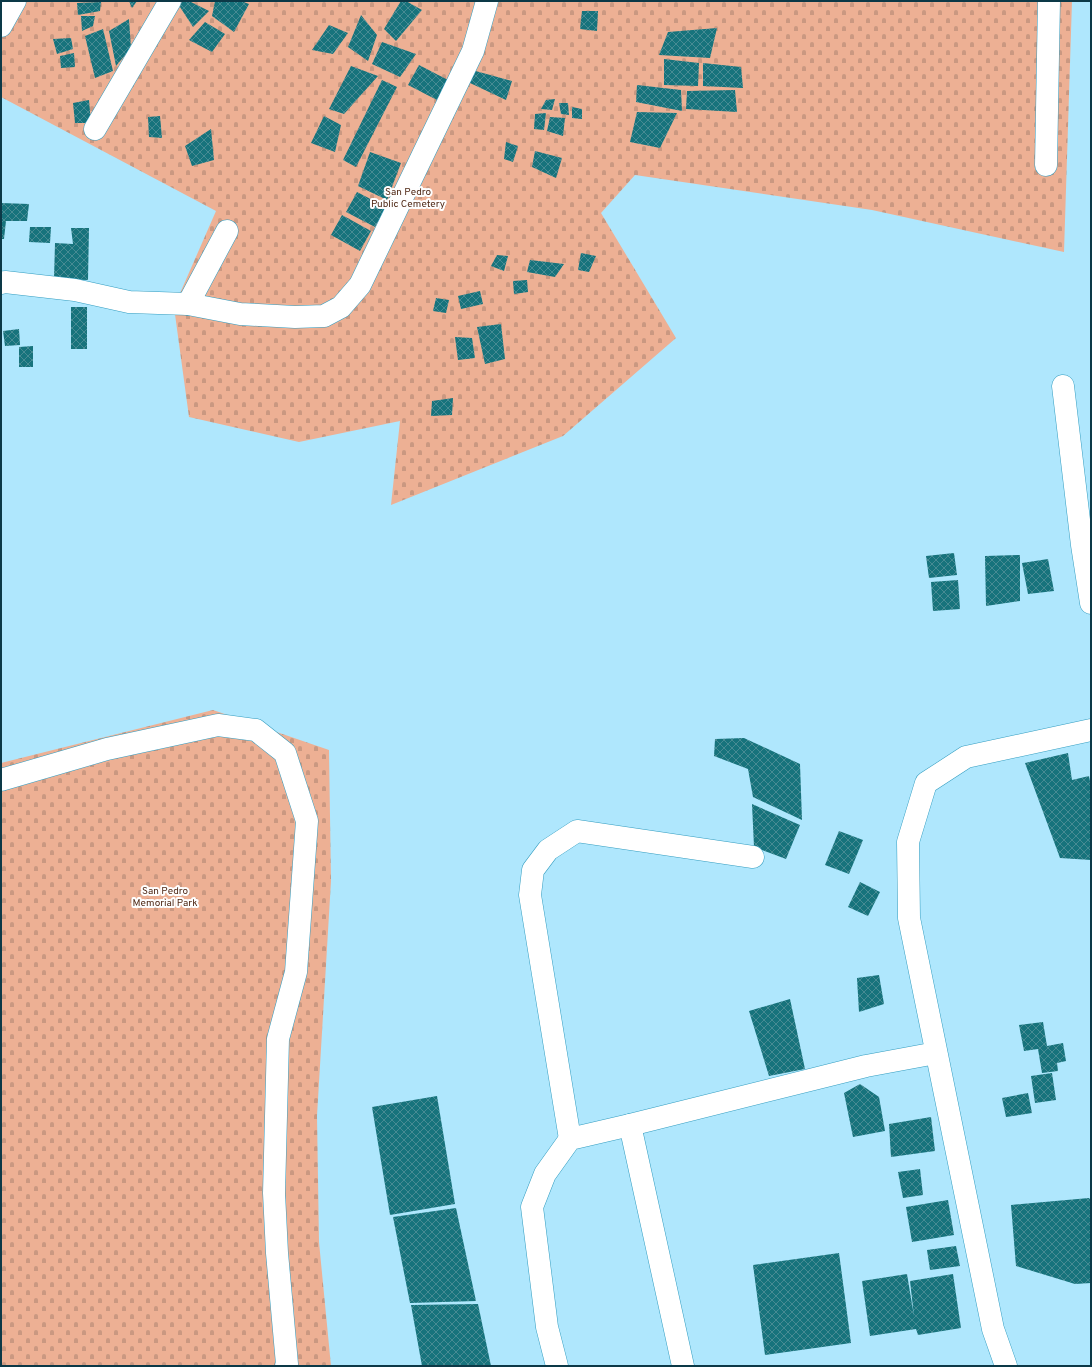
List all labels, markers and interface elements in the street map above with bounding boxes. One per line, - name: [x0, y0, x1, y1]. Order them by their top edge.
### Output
- park label: San Pedro Public Cemetery: [371, 186, 445, 211]
- park label: San Pedro Memorial Park: [133, 885, 197, 910]

